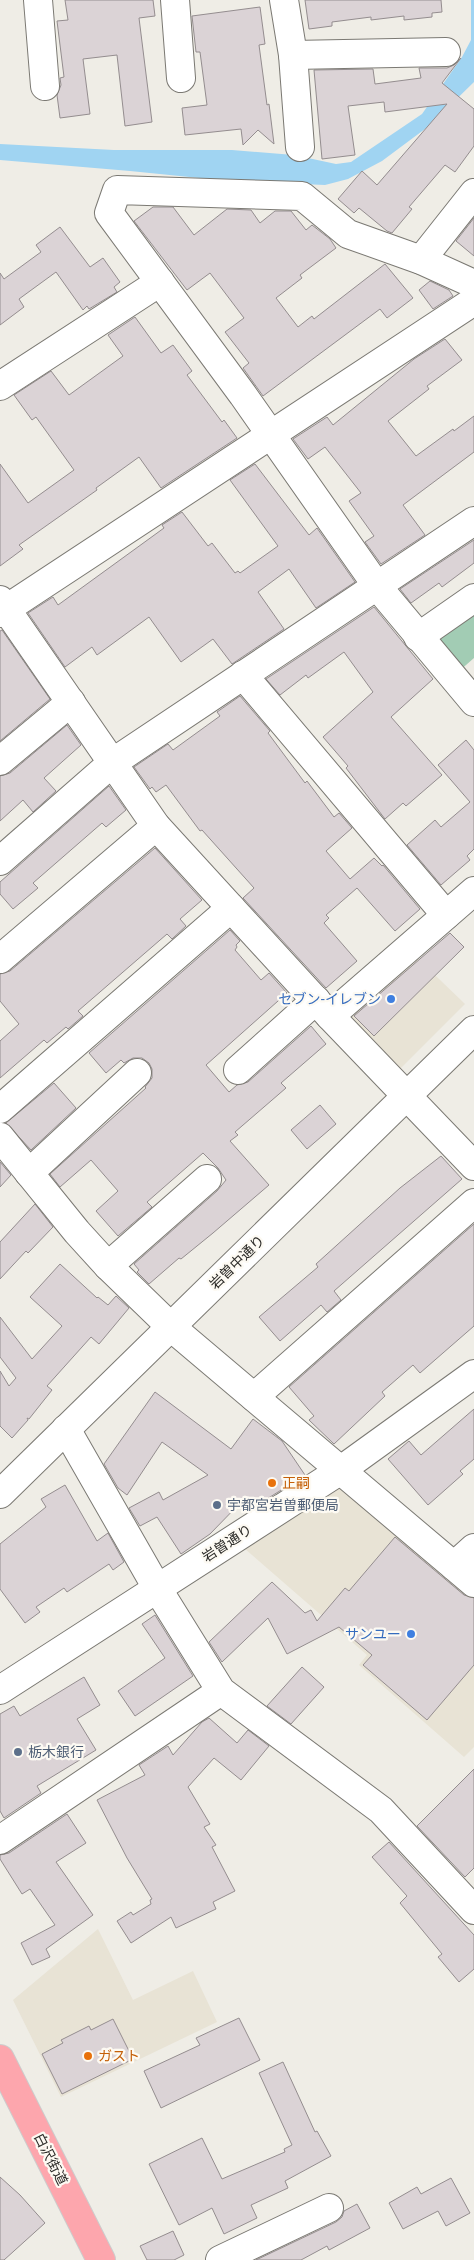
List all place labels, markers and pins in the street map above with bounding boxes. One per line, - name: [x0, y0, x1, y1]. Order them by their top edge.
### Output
- place label: セブン-イレブン: [278, 989, 381, 1008]
- marker: セブン-イレブン: [385, 993, 397, 1005]
- place label: 正嗣: [282, 1473, 310, 1492]
- marker: 正嗣: [266, 1477, 278, 1489]
- place label: 宇都宮岩曽郵便局: [227, 1495, 339, 1514]
- marker: 宇都宮岩曽郵便局: [211, 1499, 223, 1511]
- place label: サンユー: [345, 1624, 401, 1643]
- marker: サンユー: [405, 1628, 417, 1640]
- place label: 栃木銀行: [28, 1742, 84, 1761]
- marker: 栃木銀行: [12, 1746, 24, 1758]
- place label: ガスト: [98, 2046, 140, 2065]
- marker: ガスト: [82, 2050, 94, 2062]

